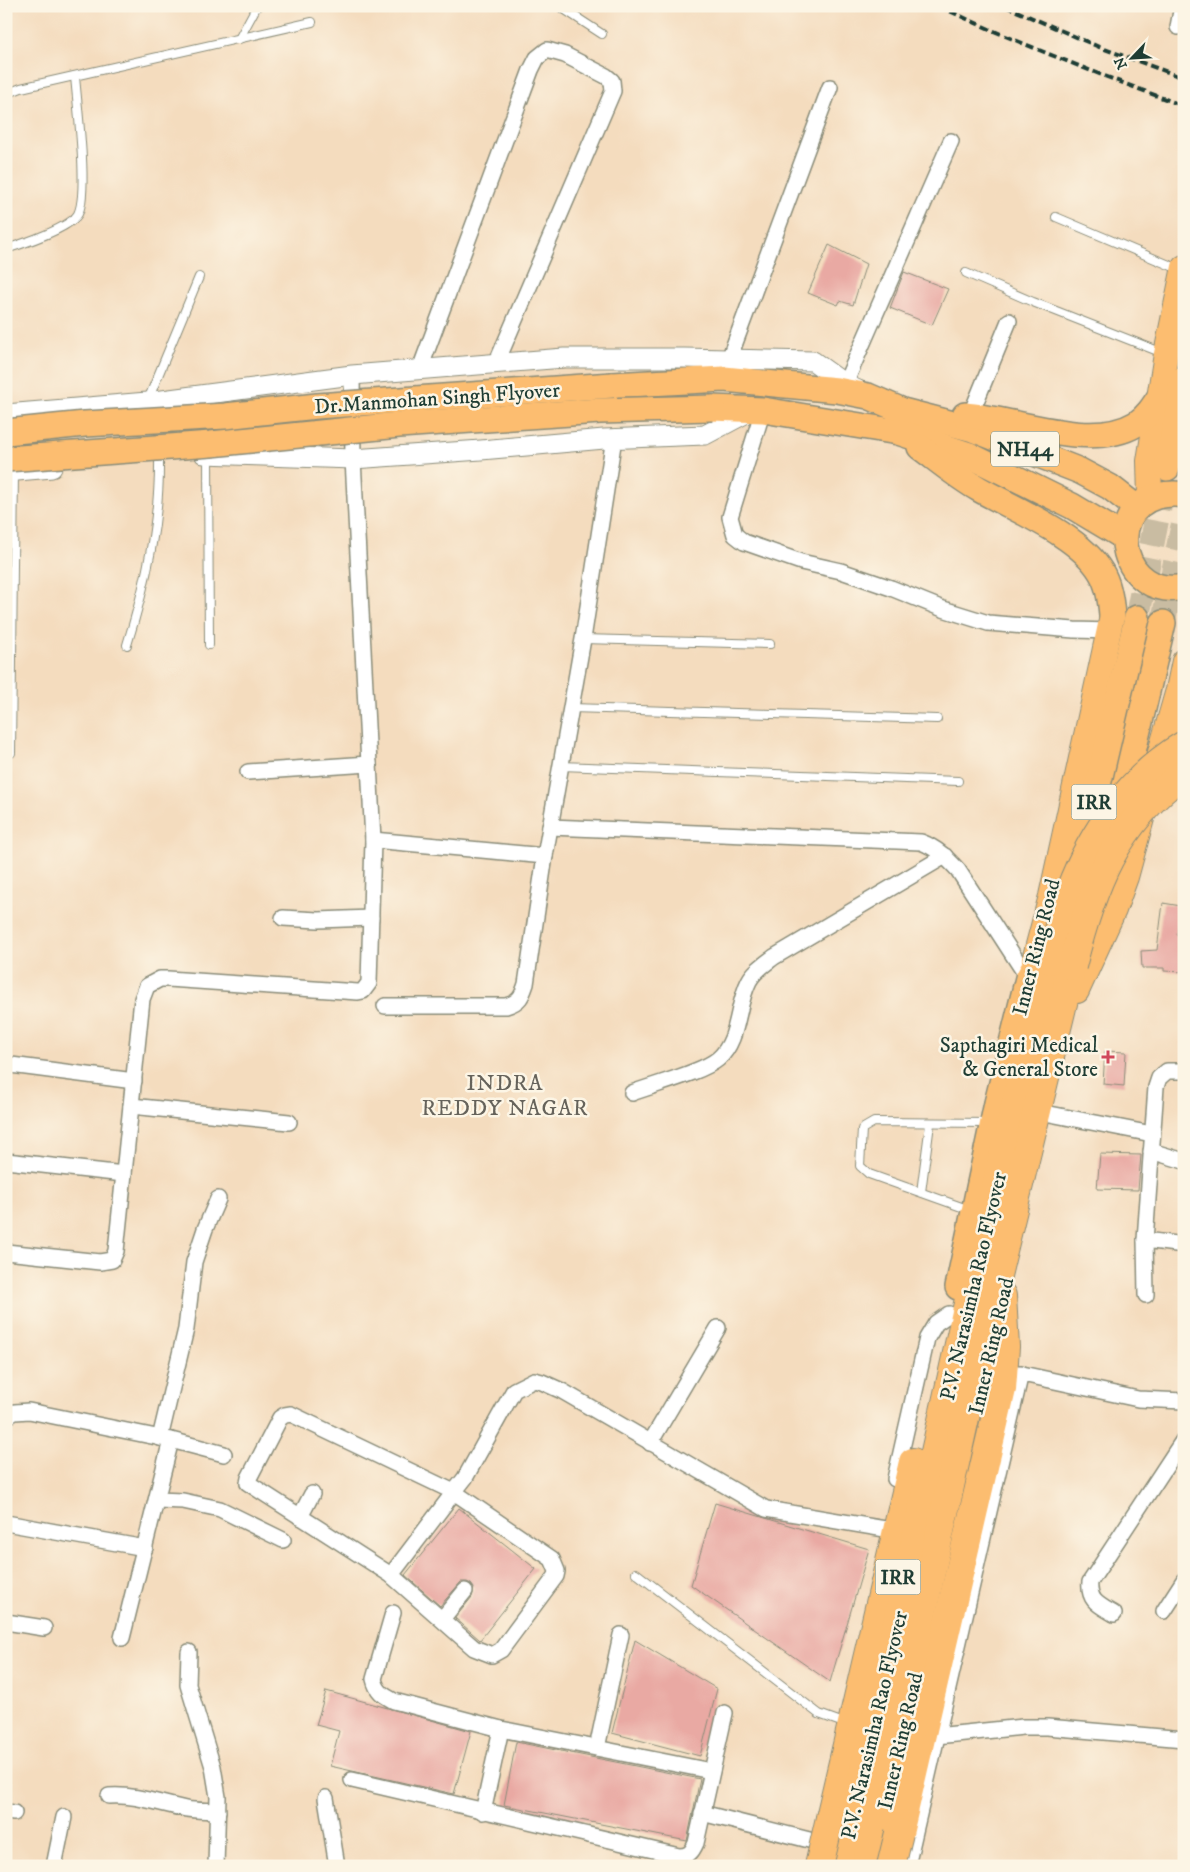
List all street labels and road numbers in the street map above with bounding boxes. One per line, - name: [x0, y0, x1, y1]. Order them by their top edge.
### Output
- street label: Dr.Manmohan Singh Flyover: [313, 377, 561, 421]
- road number: NH44: [991, 432, 1059, 466]
- road number: IRR: [1072, 784, 1116, 820]
- street label: Inner Ring Road: [1007, 876, 1067, 1018]
- street label: P.V. Narasimha Rao Flyover: [935, 1169, 1013, 1403]
- street label: Inner Ring Road: [964, 1275, 1021, 1417]
- road number: IRR: [876, 1560, 920, 1594]
- street label: P.V. Narasimha Rao Flyover: [836, 1608, 914, 1842]
- street label: Inner Ring Road: [873, 1670, 930, 1812]

